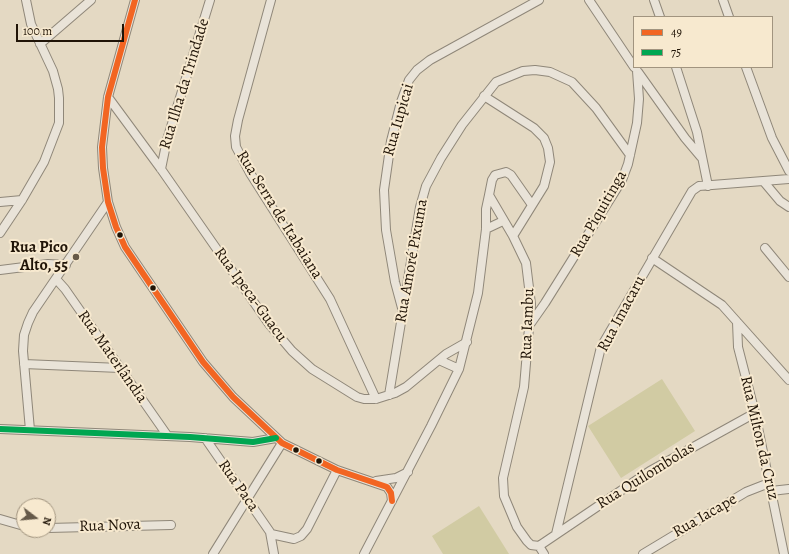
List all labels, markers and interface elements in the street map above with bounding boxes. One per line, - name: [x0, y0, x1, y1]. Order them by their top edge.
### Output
- scale bar: [18, 16, 126, 42]
- street label: Rua Ilha da Trindade: [156, 16, 214, 152]
- legend: [633, 16, 773, 68]
- text: 100 m: [23, 23, 52, 39]
- text: 49: [671, 24, 682, 40]
- text: 75: [671, 44, 681, 60]
- street label: Rua Iupicai: [379, 82, 419, 158]
- street label: Rua Serra de Itabaiana: [232, 147, 326, 283]
- street label: Rua Piquitinga: [566, 167, 632, 261]
- street label: Rua Amoré Pixuma: [392, 198, 432, 324]
- unlabelled marker: [115, 230, 125, 240]
- place label: Rua Pico Alto, 55: [10, 238, 68, 276]
- street label: Rua Ipeca-Guacu: [209, 244, 291, 346]
- marker: Rua Pico Alto, 55: [71, 252, 81, 262]
- street label: Rua Imacaru: [594, 272, 650, 356]
- unlabelled marker: [148, 283, 158, 293]
- street label: Rua Iambu: [517, 288, 539, 360]
- street label: Rua Materlândia: [73, 307, 151, 407]
- street label: Rua Milton da Cruz: [735, 374, 783, 502]
- street label: Rua Quilombolas: [593, 438, 699, 514]
- unlabelled marker: [291, 445, 301, 455]
- street label: Rua Paca: [213, 456, 263, 516]
- unlabelled marker: [314, 456, 324, 466]
- street label: Rua Iacape: [669, 490, 741, 542]
- north arrow: [16, 498, 56, 538]
- text: N: [39, 515, 55, 527]
- street label: Rua Nova: [79, 515, 141, 537]

